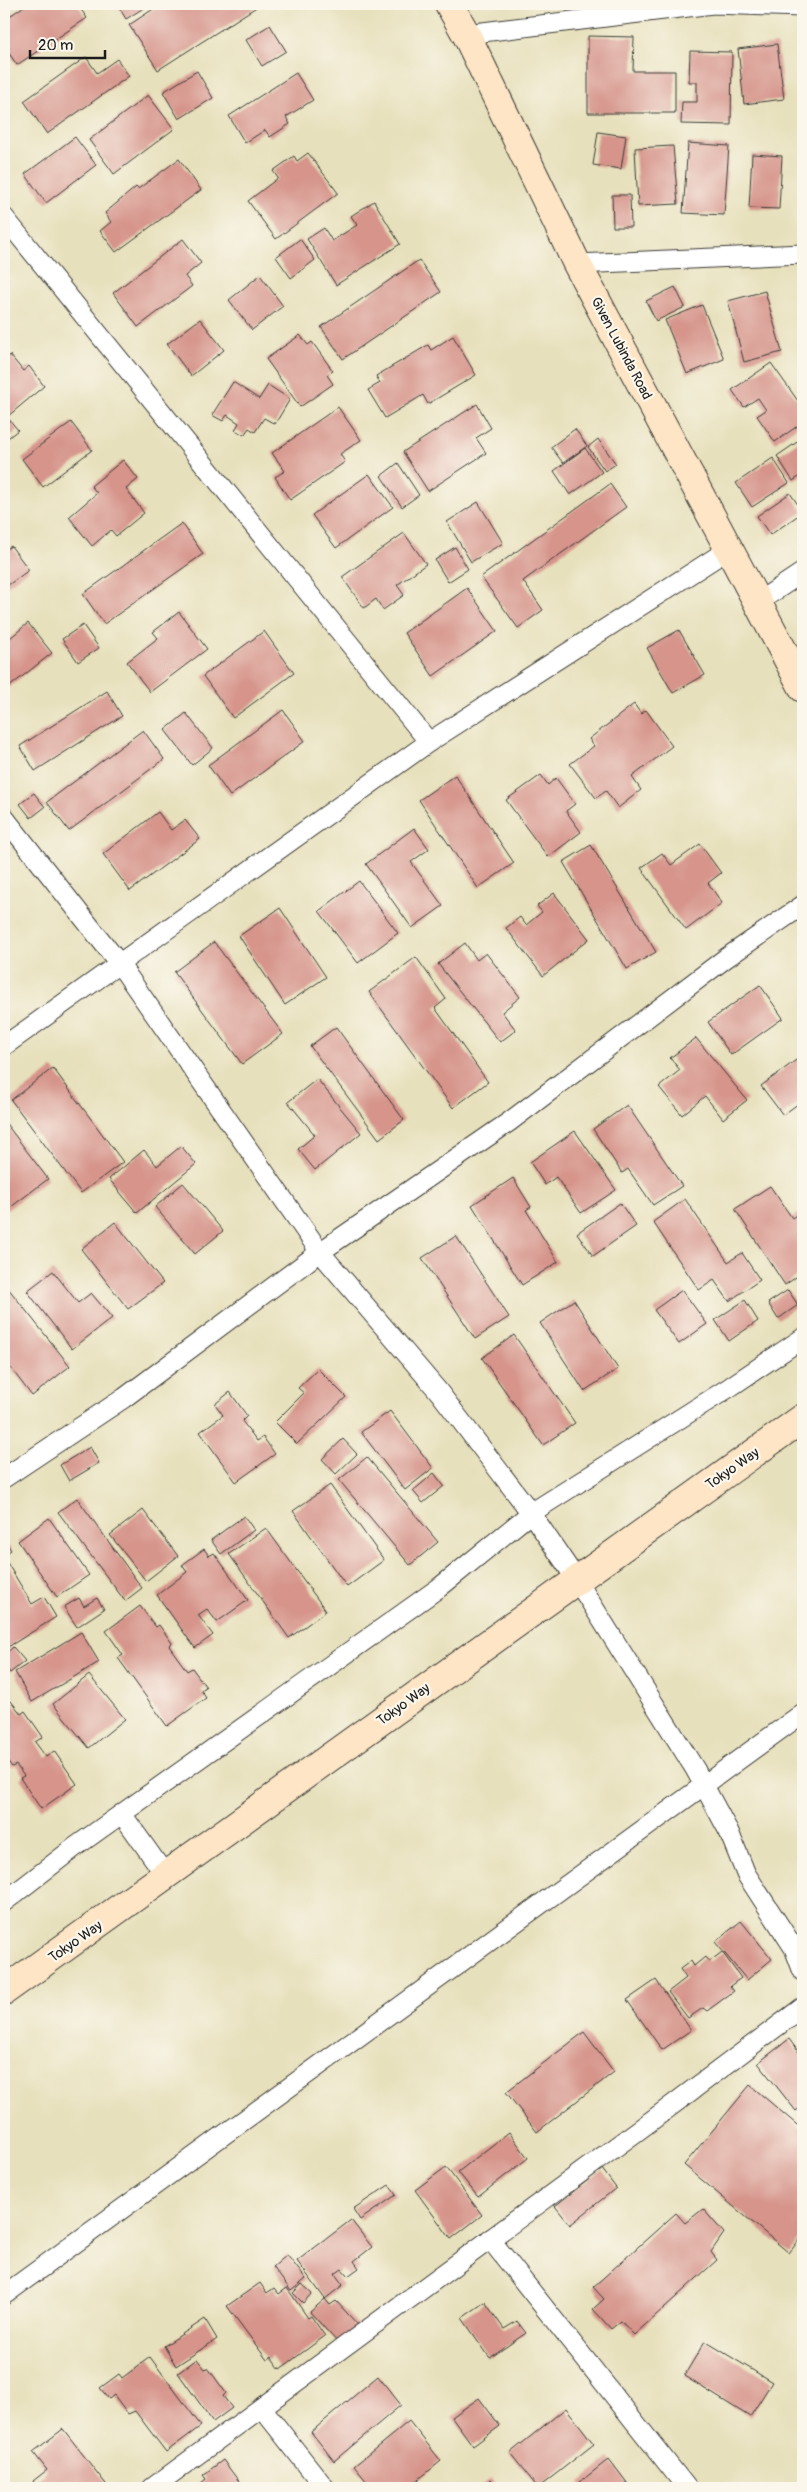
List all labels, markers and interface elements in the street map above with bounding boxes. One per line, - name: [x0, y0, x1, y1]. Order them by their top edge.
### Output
- scale bar: [30, 28, 105, 60]
- text: 20 m: [38, 36, 73, 55]
- street label: Given Lubinda Road: [587, 294, 656, 402]
- street label: Tokyo Way: [702, 1444, 762, 1493]
- street label: Tokyo Way: [373, 1679, 433, 1729]
- street label: Tokyo Way: [45, 1917, 105, 1966]

